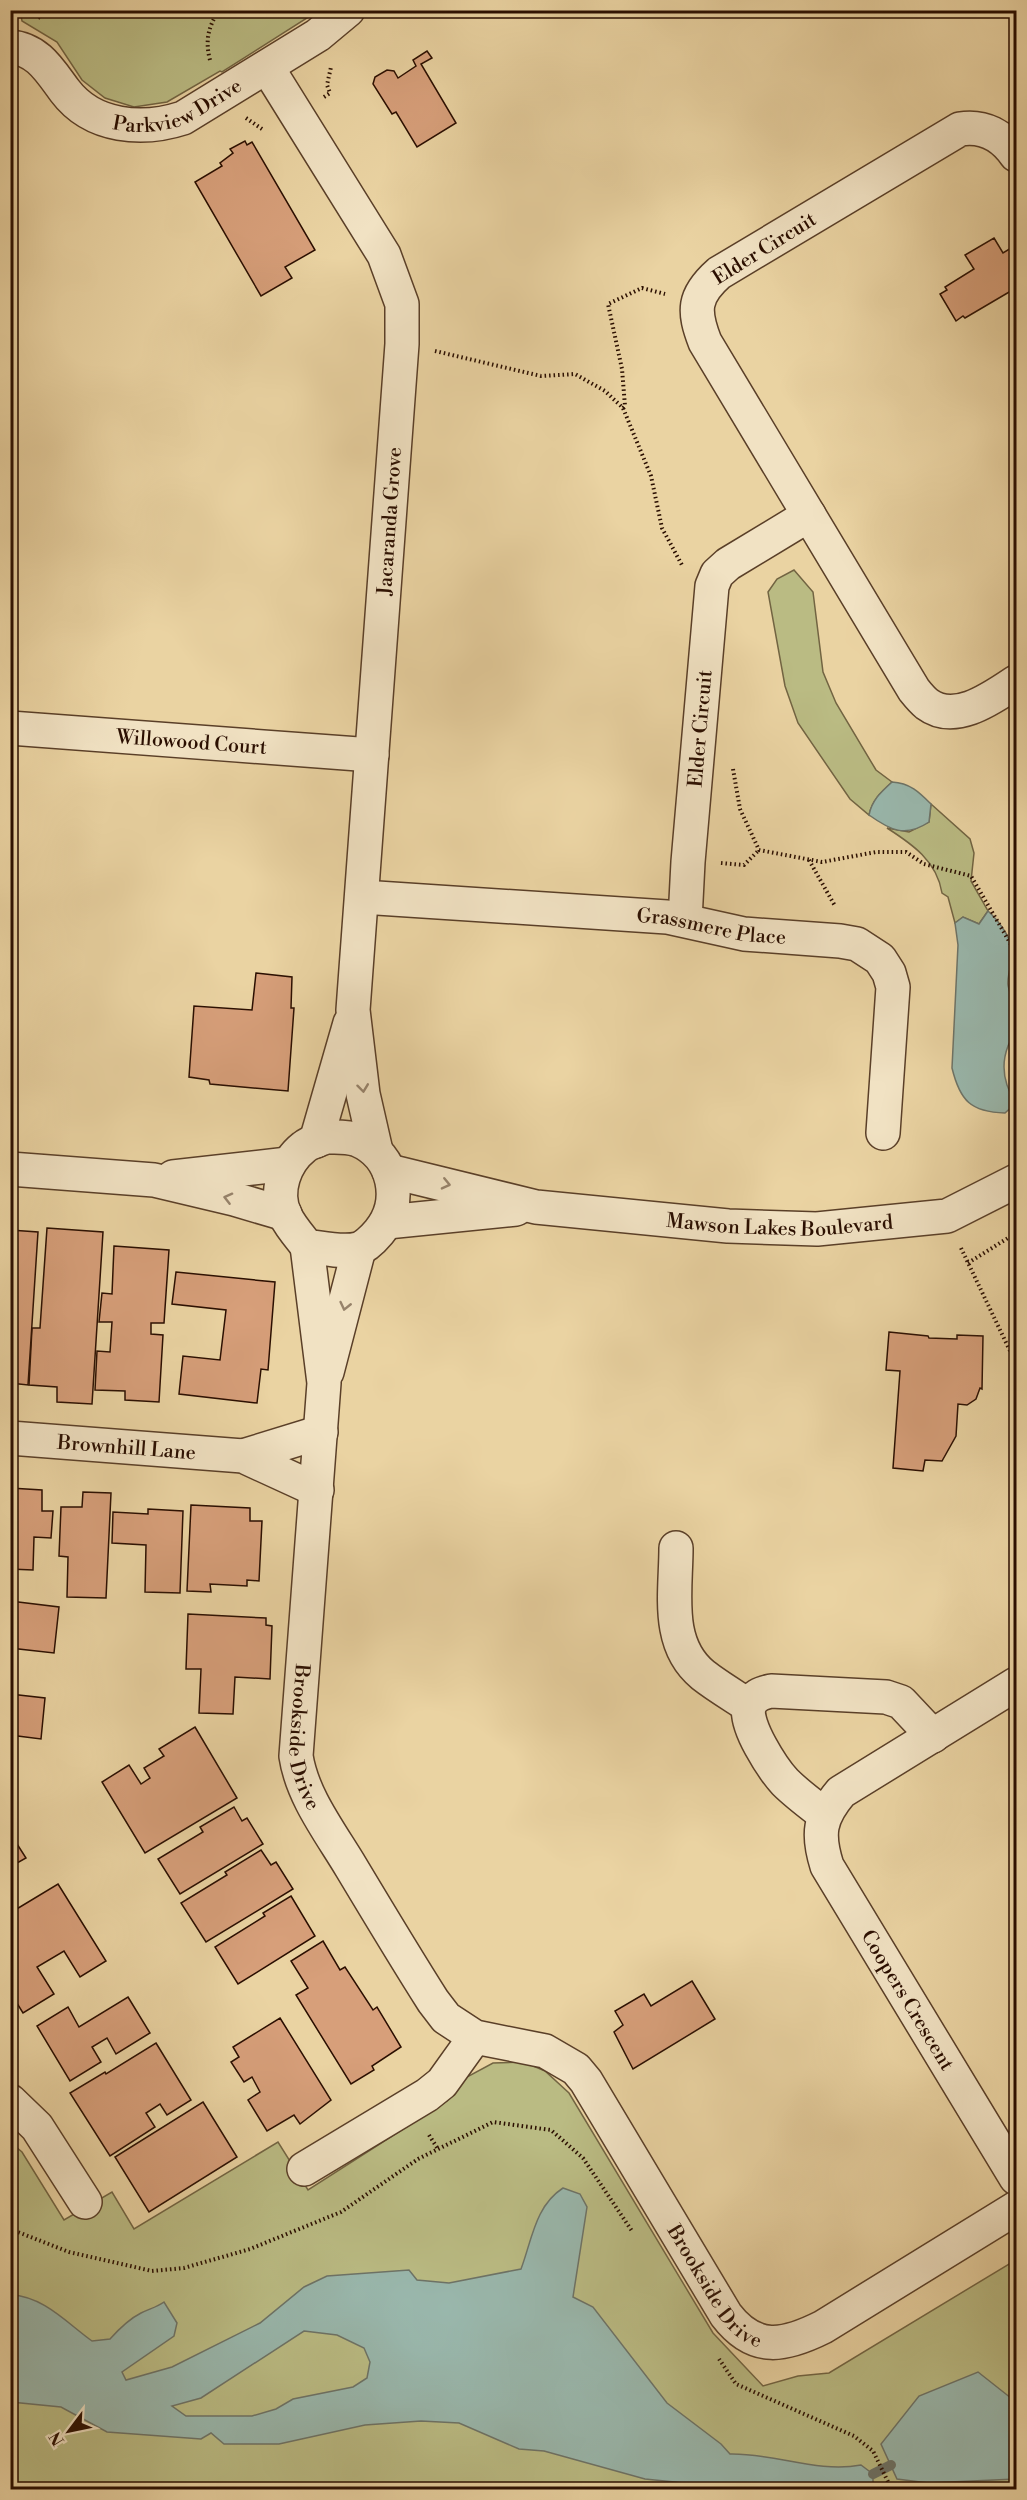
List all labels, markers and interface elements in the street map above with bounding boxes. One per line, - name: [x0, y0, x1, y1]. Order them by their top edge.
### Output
- street label: Parkview Drive: [111, 74, 247, 139]
- street label: Elder Circuit: [708, 208, 821, 291]
- street label: Jacaranda Grove: [373, 446, 408, 597]
- street label: Elder Circuit: [684, 669, 719, 788]
- street label: Willowood Court: [114, 725, 268, 761]
- street label: Grassmere Place: [636, 904, 787, 951]
- one-way arrow: [356, 1084, 369, 1093]
- one-way arrow: [441, 1177, 451, 1190]
- one-way arrow: [224, 1193, 234, 1205]
- street label: Mawson Lakes Boulevard: [665, 1209, 895, 1243]
- one-way arrow: [339, 1301, 352, 1311]
- street label: Brownhill Lane: [55, 1431, 197, 1466]
- street label: Brookside Drive: [282, 1662, 325, 1815]
- street label: Coopers Crescent: [855, 1926, 959, 2075]
- street label: Brookside Drive: [660, 2220, 765, 2354]
- north arrow: [39, 2401, 99, 2461]
- text: N: [45, 2427, 69, 2449]

